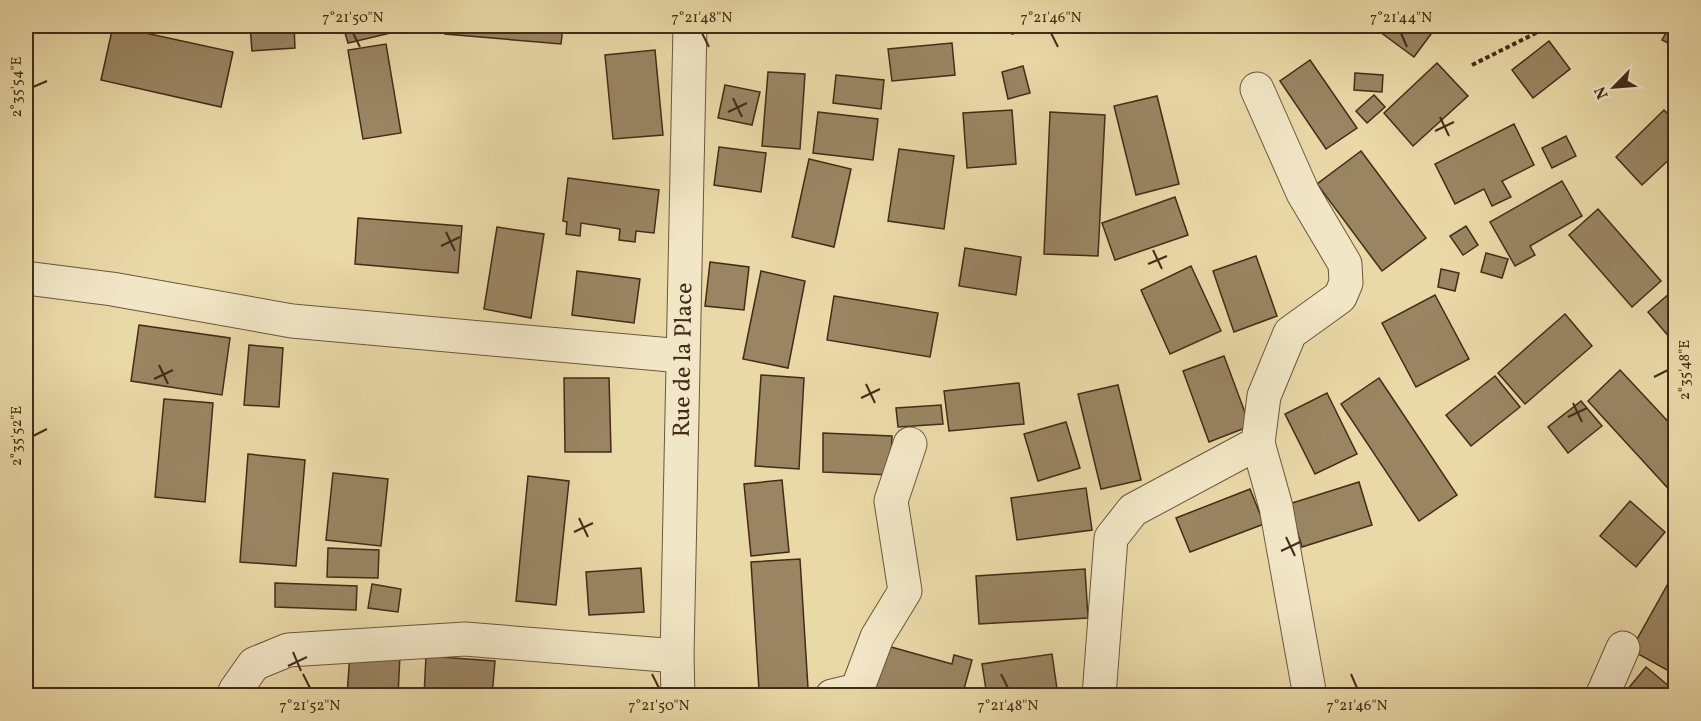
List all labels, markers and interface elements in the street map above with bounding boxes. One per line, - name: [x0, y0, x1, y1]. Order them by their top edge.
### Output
- text: 7°21'50"N: [322, 8, 384, 29]
- text: 7°21'48"N: [672, 8, 732, 29]
- text: 7°21'46"N: [1020, 8, 1082, 29]
- text: 7°21'44"N: [1370, 8, 1432, 29]
- text: 2°35'54"E: [7, 56, 28, 118]
- north arrow: [1584, 57, 1644, 117]
- text: N: [1590, 82, 1615, 102]
- street label: Rue de la Place: [666, 282, 702, 438]
- text: 2°35'48"E: [1675, 340, 1696, 400]
- text: 2°35'52"E: [7, 406, 28, 466]
- text: 7°21'52"N: [280, 696, 340, 717]
- text: 7°21'50"N: [628, 696, 690, 717]
- text: 7°21'48"N: [978, 696, 1038, 717]
- text: 7°21'46"N: [1326, 696, 1388, 717]

